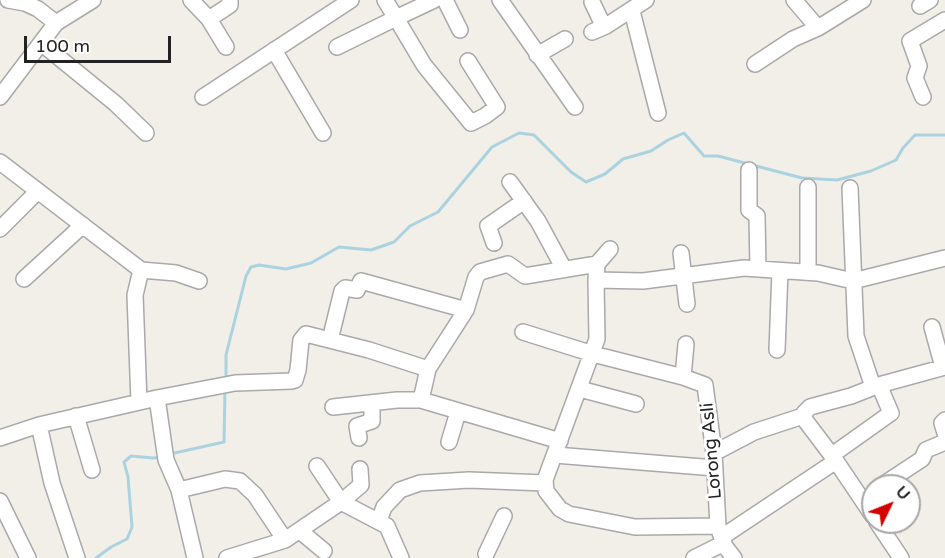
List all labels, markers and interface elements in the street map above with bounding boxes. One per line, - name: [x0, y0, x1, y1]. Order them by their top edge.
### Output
- scale bar: [27, 24, 174, 62]
- text: 100 m: [35, 35, 90, 57]
- street label: Lorong Asli: [697, 402, 727, 500]
- north arrow: [861, 474, 921, 534]
- text: U: [891, 482, 914, 504]

